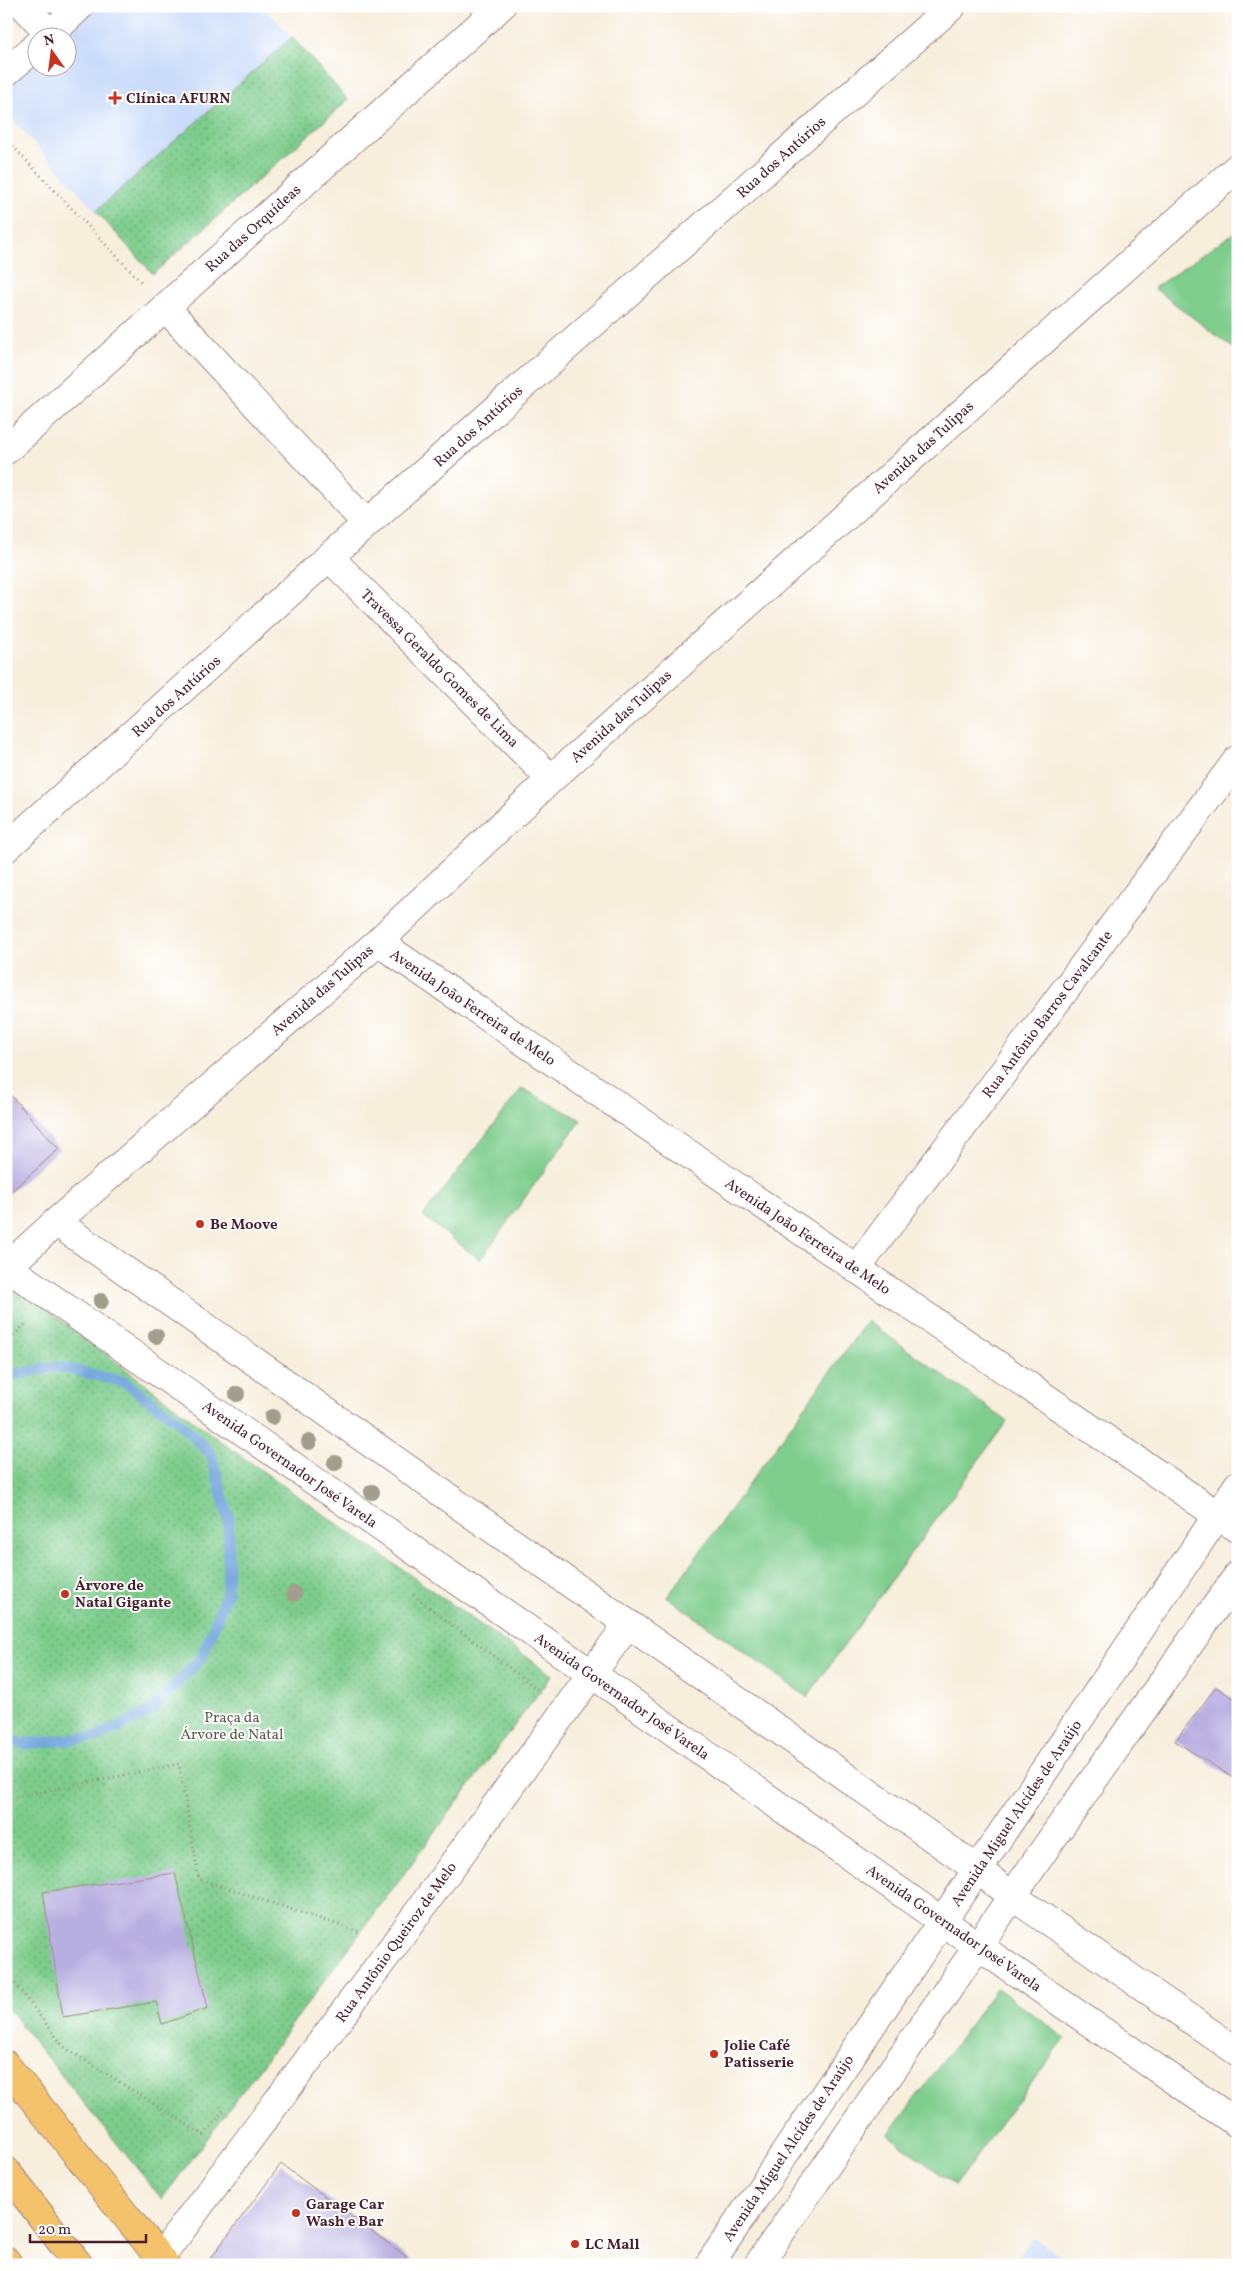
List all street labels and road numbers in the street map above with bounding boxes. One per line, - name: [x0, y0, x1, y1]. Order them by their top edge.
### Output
- street label: Rua dos Antúrios: [733, 112, 831, 204]
- street label: Rua das Orquídeas: [201, 180, 307, 278]
- street label: Rua dos Antúrios: [430, 381, 528, 473]
- street label: Avenida das Tulipas: [869, 397, 979, 499]
- street label: Travessa Geraldo Gomes de Lima: [355, 585, 523, 753]
- street label: Rua dos Antúrios: [128, 651, 226, 743]
- street label: Avenida das Tulipas: [567, 666, 677, 768]
- street label: Rua Antônio Barros Cavalcante: [978, 927, 1118, 1103]
- street label: Avenida das Tulipas: [267, 941, 379, 1042]
- street label: Avenida João Ferreira de Melo: [385, 945, 559, 1072]
- street label: Avenida João Ferreira de Melo: [720, 1174, 894, 1301]
- street label: Avenida Governador José Varela: [197, 1396, 381, 1534]
- street label: Avenida Governador José Varela: [529, 1628, 713, 1766]
- street label: Avenida Miguel Alcídes de Araújo: [947, 1716, 1088, 1911]
- street label: Rua Antônio Queiroz de Melo: [332, 1858, 463, 2027]
- street label: Avenida Governador José Varela: [861, 1860, 1045, 1998]
- street label: Avenida Miguel Alcídes de Araújo: [719, 2051, 860, 2246]

